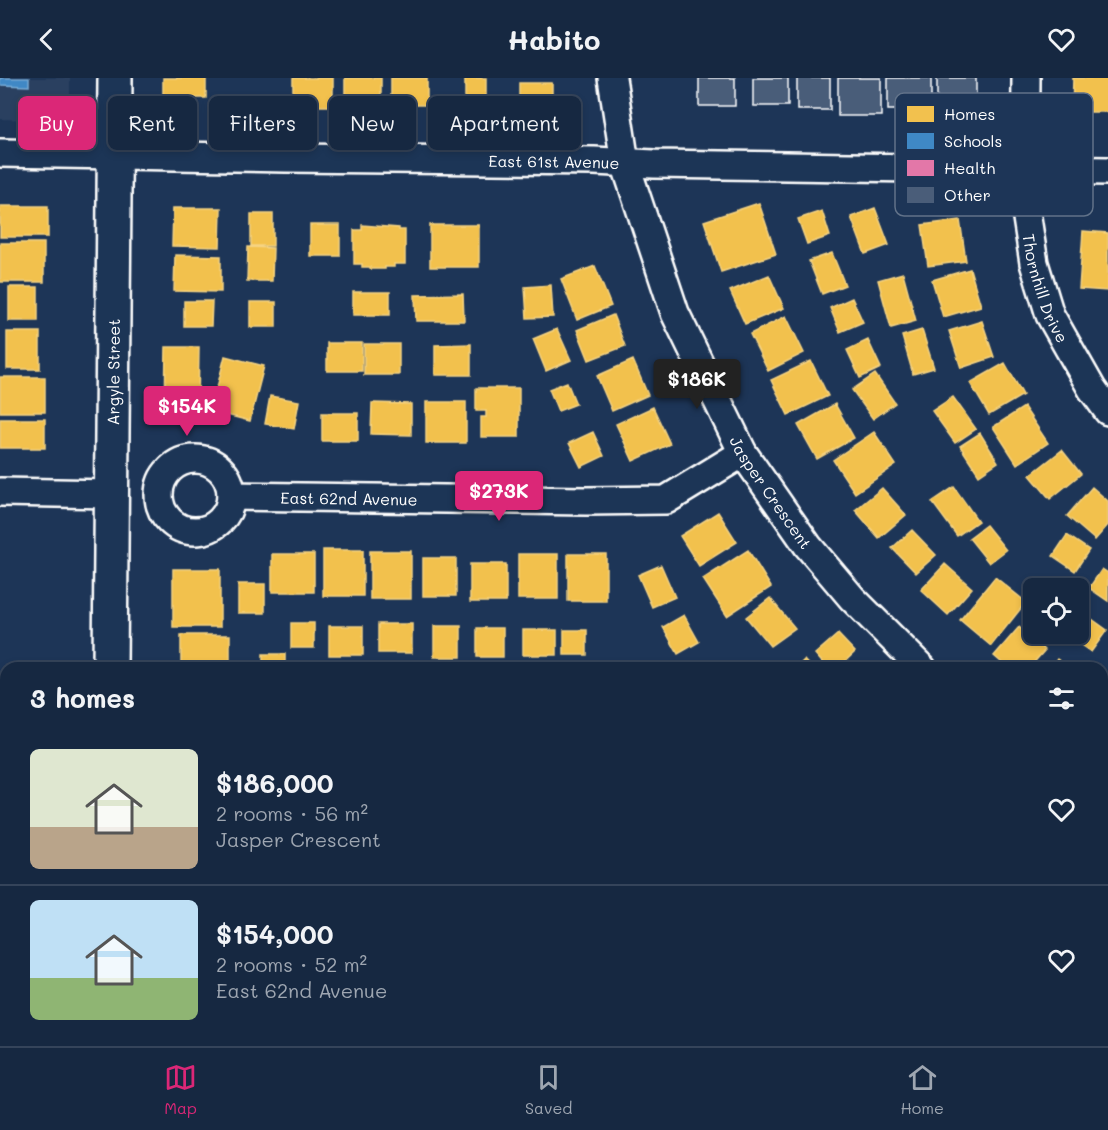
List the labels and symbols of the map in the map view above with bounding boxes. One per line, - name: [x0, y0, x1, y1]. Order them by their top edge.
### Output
- legend: [895, 93, 1093, 216]
- text: Homes: [944, 103, 995, 124]
- text: Schools: [944, 130, 1002, 151]
- street label: East 61st Avenue: [488, 149, 620, 173]
- text: Health: [944, 157, 995, 178]
- text: Other: [944, 184, 991, 205]
- street label: Thornhill Drive: [1019, 232, 1074, 346]
- street label: Argyle Street: [102, 319, 123, 425]
- pin: $186K: [655, 359, 739, 410]
- pin: $154K: [145, 386, 229, 437]
- street label: Jasper Crescent: [726, 432, 817, 553]
- pin: $273K: [457, 471, 541, 522]
- street label: East 62nd Avenue: [280, 486, 418, 509]

